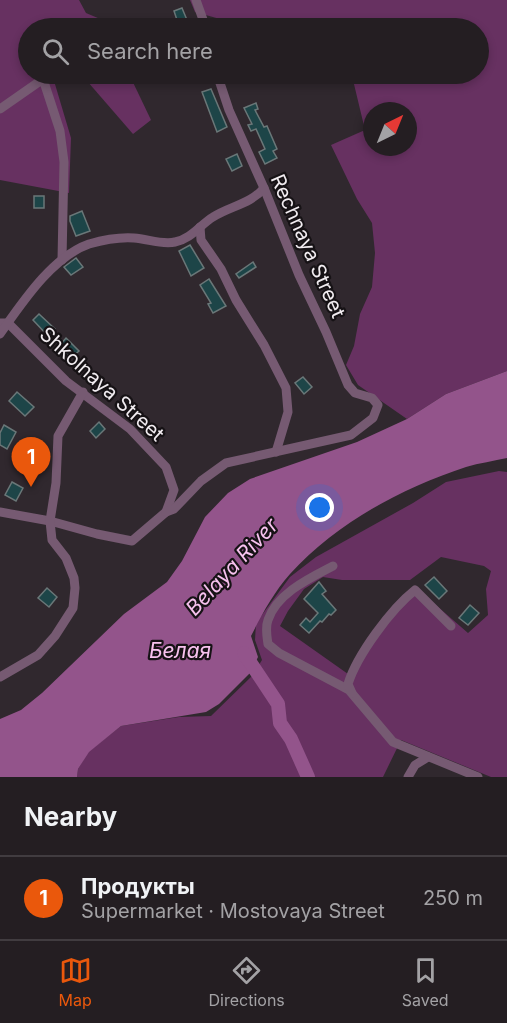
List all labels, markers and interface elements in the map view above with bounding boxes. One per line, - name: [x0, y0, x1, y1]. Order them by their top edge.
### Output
- search box: [18, 18, 489, 84]
- icon: search: [39, 35, 72, 68]
- text: Search here: [87, 38, 213, 64]
- north arrow: [363, 102, 417, 156]
- street label: Rechnaya Street: [266, 170, 351, 322]
- street label: Shkolnaya Street: [35, 322, 170, 446]
- pin: 1: [12, 438, 51, 487]
- your location: [305, 493, 334, 522]
- water label: Belaya River: [180, 512, 284, 620]
- water label: Белая: [149, 638, 211, 663]
- text: Nearby: [24, 801, 117, 832]
- text: Продукты: [81, 873, 195, 899]
- text: 1: [39, 886, 48, 910]
- text: 250 m: [423, 886, 483, 910]
- text: Supermarket · Mostovaya Street: [81, 899, 385, 923]
- tab: Map: [58, 954, 92, 1010]
- tab: Directions: [209, 954, 285, 1010]
- tab: Saved: [402, 954, 449, 1010]

